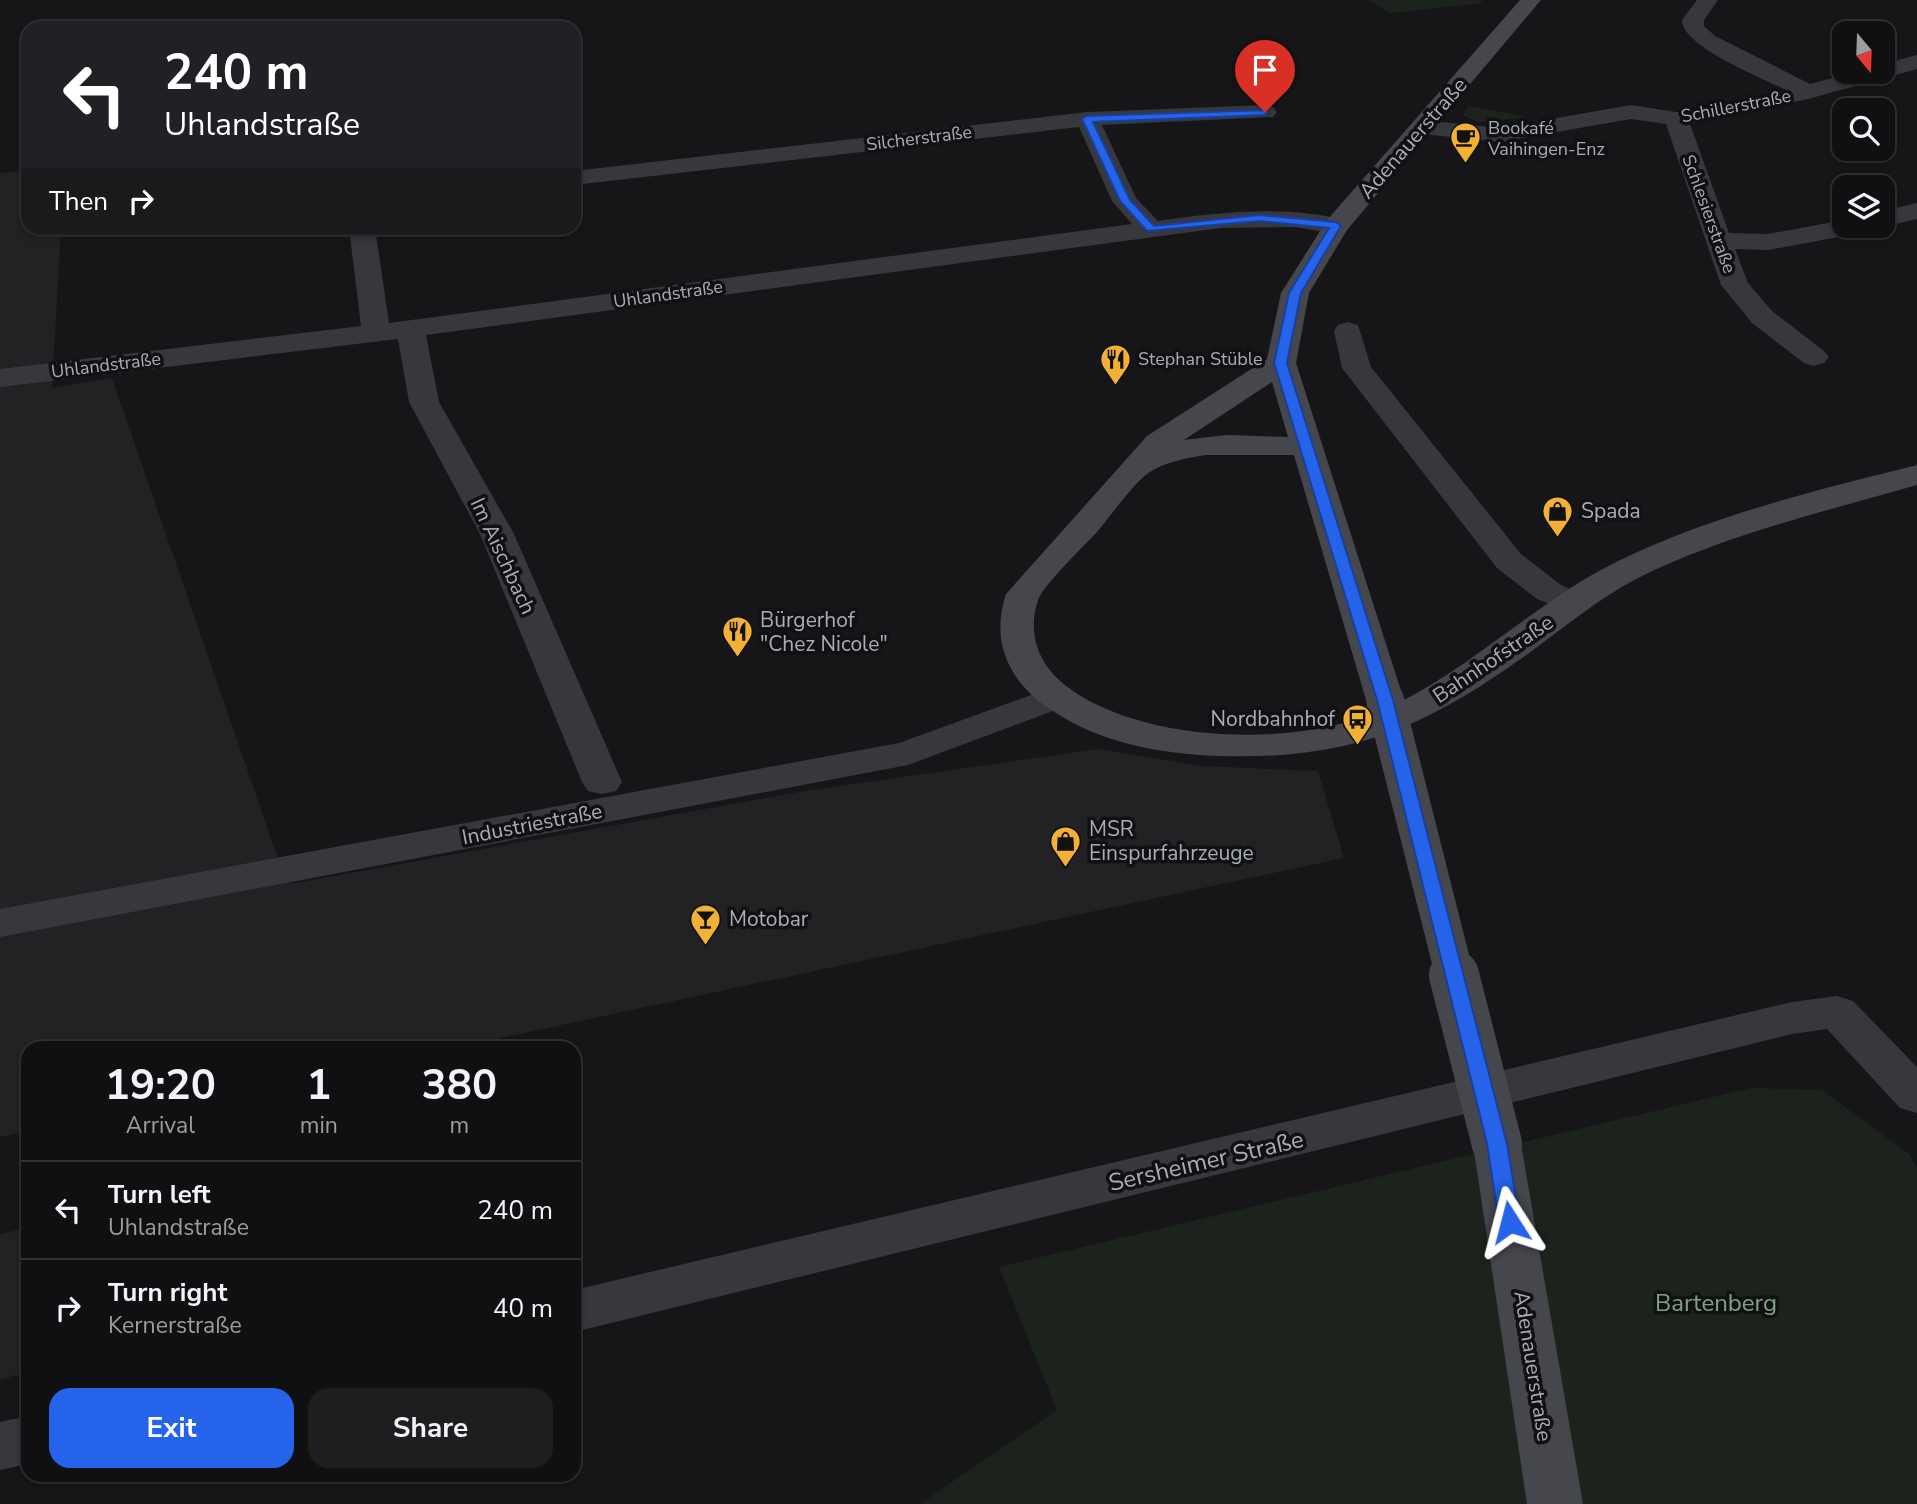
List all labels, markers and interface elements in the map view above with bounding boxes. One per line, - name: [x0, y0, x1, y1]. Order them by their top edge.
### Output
- north arrow: [1832, 21, 1895, 84]
- map controls: [1832, 21, 1895, 238]
- text: 240 m: [164, 39, 308, 106]
- pin: [1235, 40, 1295, 112]
- icon: left: [49, 49, 140, 140]
- icon: arrive: [1246, 51, 1284, 89]
- street label: Adenauerstraße: [1353, 71, 1473, 205]
- street label: Schillerstraße: [1679, 84, 1793, 128]
- button: search: [1832, 98, 1895, 161]
- text: Uhlandstraße: [164, 103, 360, 146]
- place label: Bookafé Vaihingen-Enz: [1487, 116, 1605, 161]
- street label: Silcherstraße: [865, 120, 973, 156]
- cafe icon: Bookafé Vaihingen-Enz: [1448, 121, 1482, 165]
- street label: Schlesierstraße: [1676, 151, 1742, 277]
- button: layers: [1832, 175, 1895, 238]
- icon: right: [122, 182, 160, 220]
- text: Then: [49, 184, 108, 219]
- street label: Uhlandstraße: [612, 274, 724, 314]
- restaurant icon: Stephan Stüble: [1098, 342, 1132, 386]
- street label: Uhlandstraße: [50, 346, 162, 384]
- place label: Stephan Stüble: [1138, 347, 1263, 371]
- street label: Im Aischbach: [464, 493, 542, 619]
- shop icon: Spada: [1541, 494, 1575, 538]
- place label: Spada: [1581, 497, 1641, 525]
- place label: Bürgerhof "Chez Nicole": [760, 606, 888, 658]
- street label: Bahnhofstraße: [1427, 608, 1559, 710]
- restaurant icon: Bürgerhof "Chez Nicole": [720, 615, 754, 659]
- bus stop icon: Nordbahnhof: [1341, 702, 1375, 746]
- place label: Nordbahnhof: [1210, 705, 1336, 733]
- street label: Industriestraße: [460, 797, 604, 851]
- place label: MSR Einspurfahrzeuge: [1089, 815, 1254, 867]
- shop icon: MSR Einspurfahrzeuge: [1049, 824, 1083, 868]
- bar icon: Motobar: [689, 902, 723, 946]
- place label: Motobar: [729, 905, 809, 933]
- text: 19:20: [105, 1057, 216, 1114]
- text: 1: [306, 1057, 331, 1114]
- text: 380: [422, 1057, 497, 1114]
- text: Arrival: [126, 1110, 195, 1141]
- text: min: [300, 1110, 338, 1141]
- text: m: [450, 1110, 469, 1141]
- street label: Sersheimer Straße: [1105, 1123, 1307, 1199]
- text: Turn left: [108, 1177, 211, 1212]
- position arrow: [1473, 1185, 1547, 1259]
- icon: left: [49, 1191, 87, 1229]
- text: 240 m: [477, 1193, 553, 1228]
- text: Uhlandstraße: [108, 1212, 249, 1243]
- text: Turn right: [108, 1275, 227, 1310]
- park label: Bartenberg: [1655, 1287, 1777, 1319]
- icon: right: [49, 1289, 87, 1327]
- street label: Adenauerstraße: [1507, 1289, 1559, 1443]
- text: 40 m: [493, 1291, 553, 1326]
- text: Kernerstraße: [108, 1310, 242, 1341]
- button: Exit: [49, 1388, 294, 1468]
- button: Share: [308, 1388, 553, 1468]

